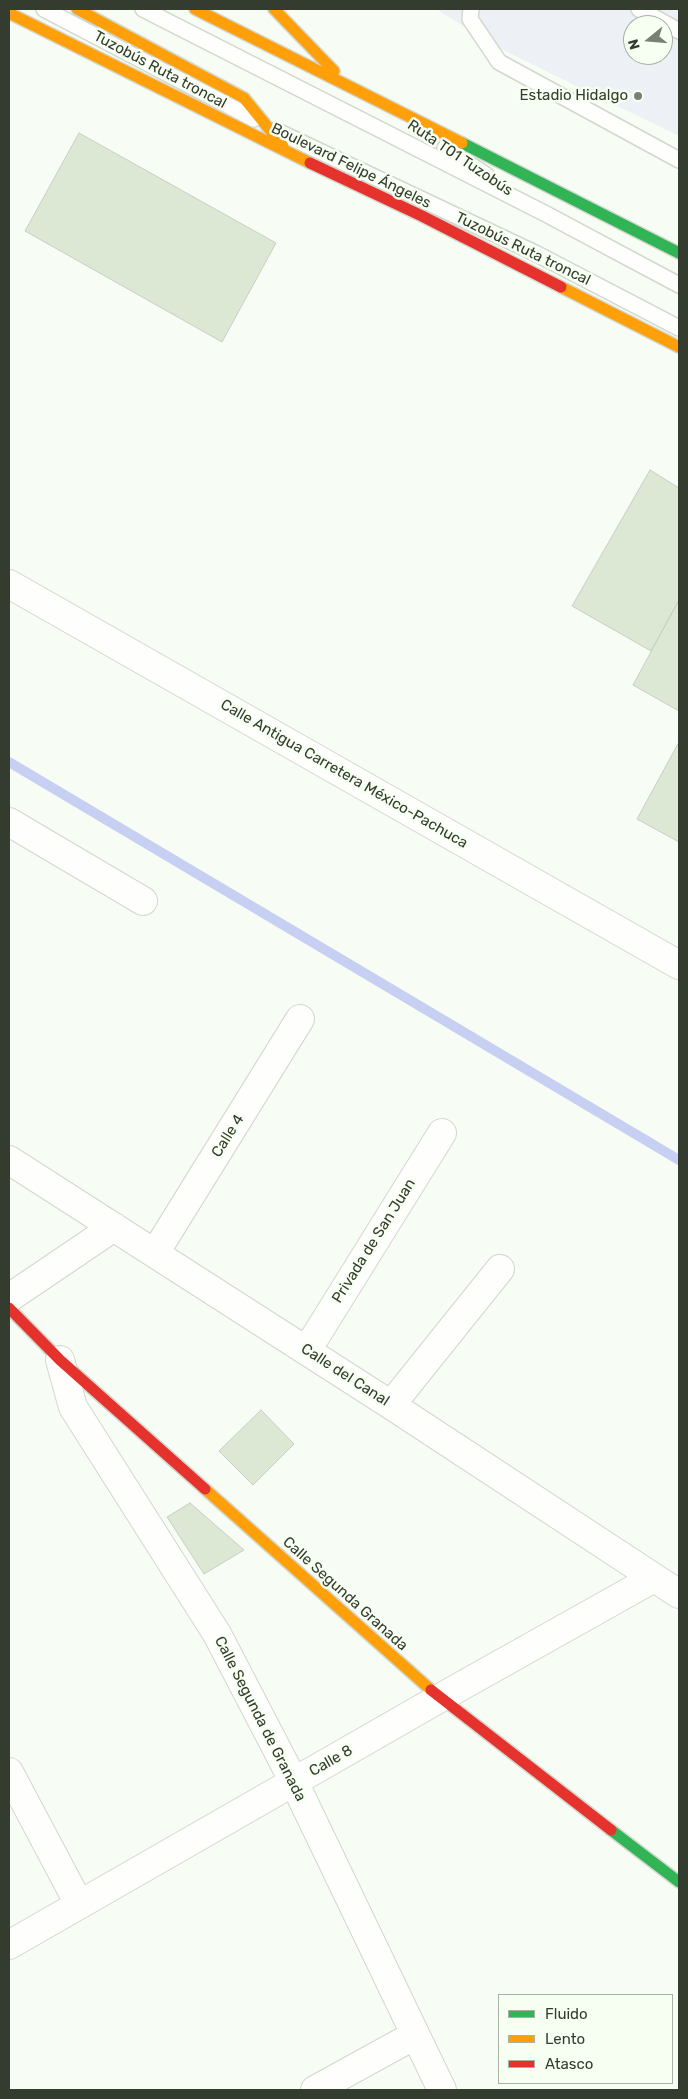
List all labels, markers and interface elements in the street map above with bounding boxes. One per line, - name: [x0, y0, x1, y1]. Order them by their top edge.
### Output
- north arrow: [623, 15, 673, 65]
- street label: Tuzobús Ruta troncal: [90, 27, 230, 113]
- text: N: [625, 37, 644, 52]
- place label: Estadio Hidalgo: [520, 87, 628, 105]
- marker: Estadio Hidalgo: [632, 90, 644, 102]
- street label: Ruta T01 Tuzobús: [404, 116, 516, 200]
- street label: Boulevard Felipe Ángeles: [268, 119, 434, 213]
- street label: Tuzobús Ruta troncal: [453, 208, 593, 290]
- street label: Calle Antigua Carretera México-Pachuca: [217, 696, 471, 852]
- street label: Calle 4: [208, 1111, 248, 1161]
- street label: Privada de San Juan: [328, 1175, 420, 1307]
- street label: Calle del Canal: [298, 1340, 392, 1410]
- street label: Calle Segunda Granada: [279, 1533, 411, 1655]
- street label: Calle Segunda de Granada: [210, 1633, 310, 1805]
- street label: Calle 8: [306, 1741, 356, 1781]
- legend: [498, 1994, 673, 2084]
- text: Fluido: [545, 2005, 588, 2023]
- text: Lento: [545, 2030, 585, 2048]
- text: Atasco: [545, 2055, 593, 2073]

